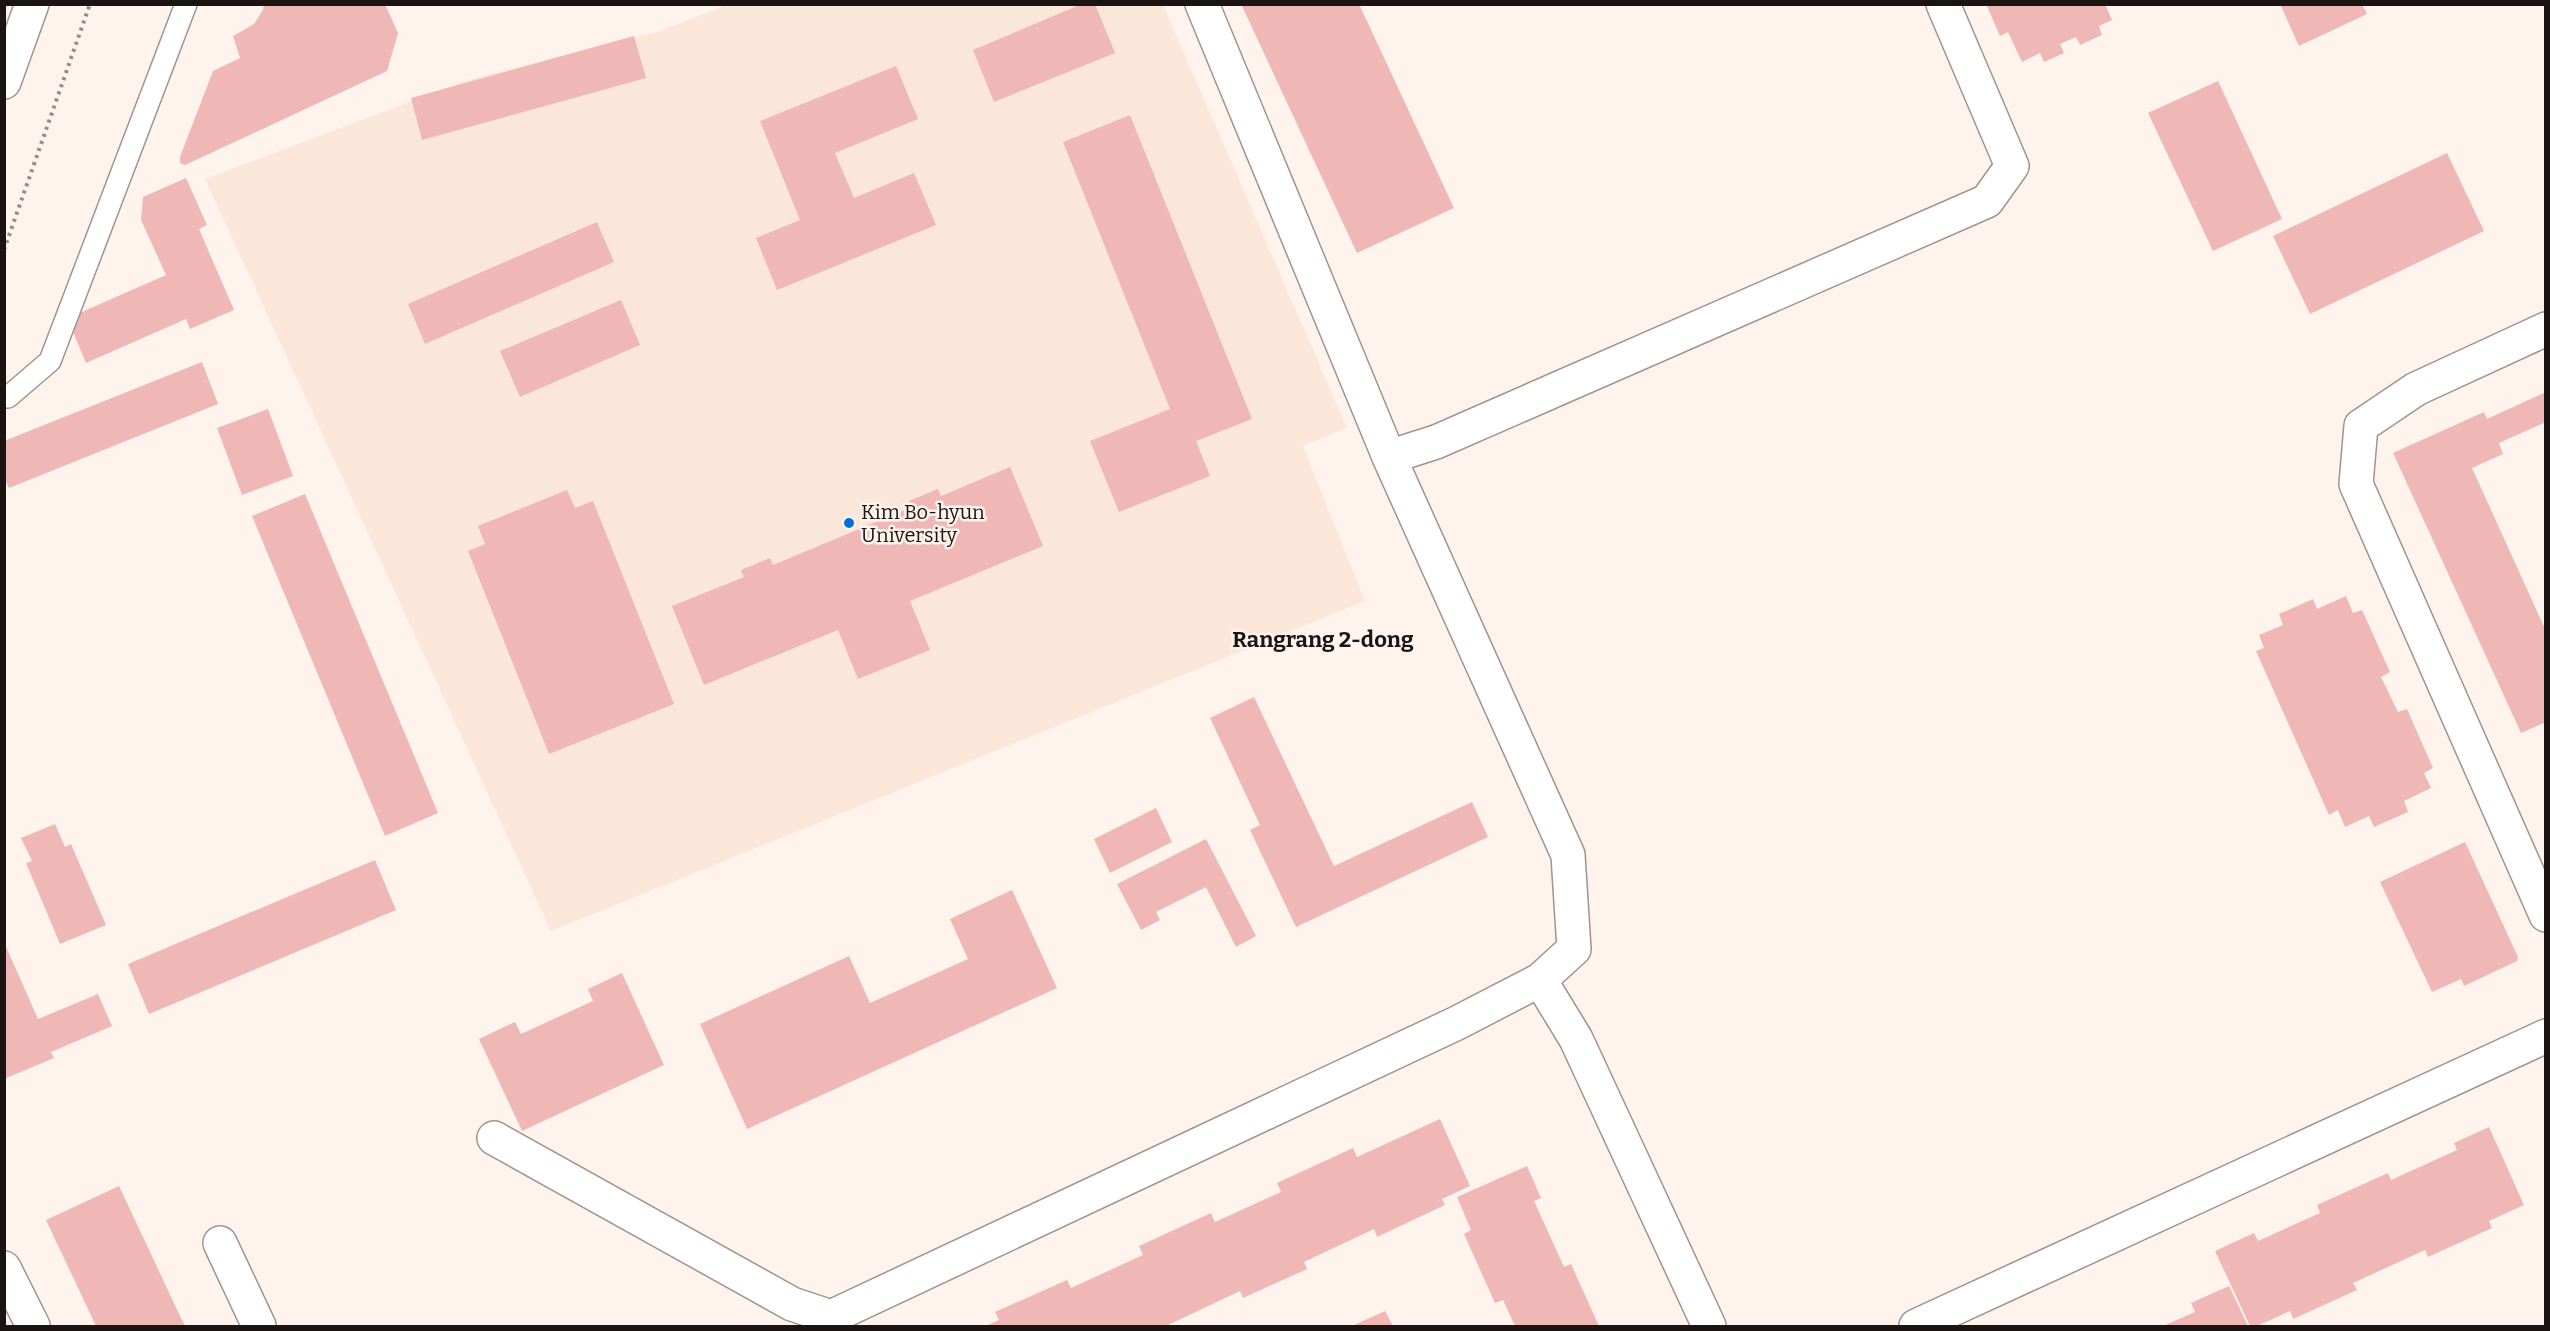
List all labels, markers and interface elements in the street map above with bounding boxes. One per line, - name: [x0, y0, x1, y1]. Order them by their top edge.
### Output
- place label: Kim Bo-hyun University: [861, 500, 985, 547]
- marker: Kim Bo-hyun University: [842, 516, 856, 530]
- district label: Rangrang 2-dong: [1232, 626, 1414, 653]

